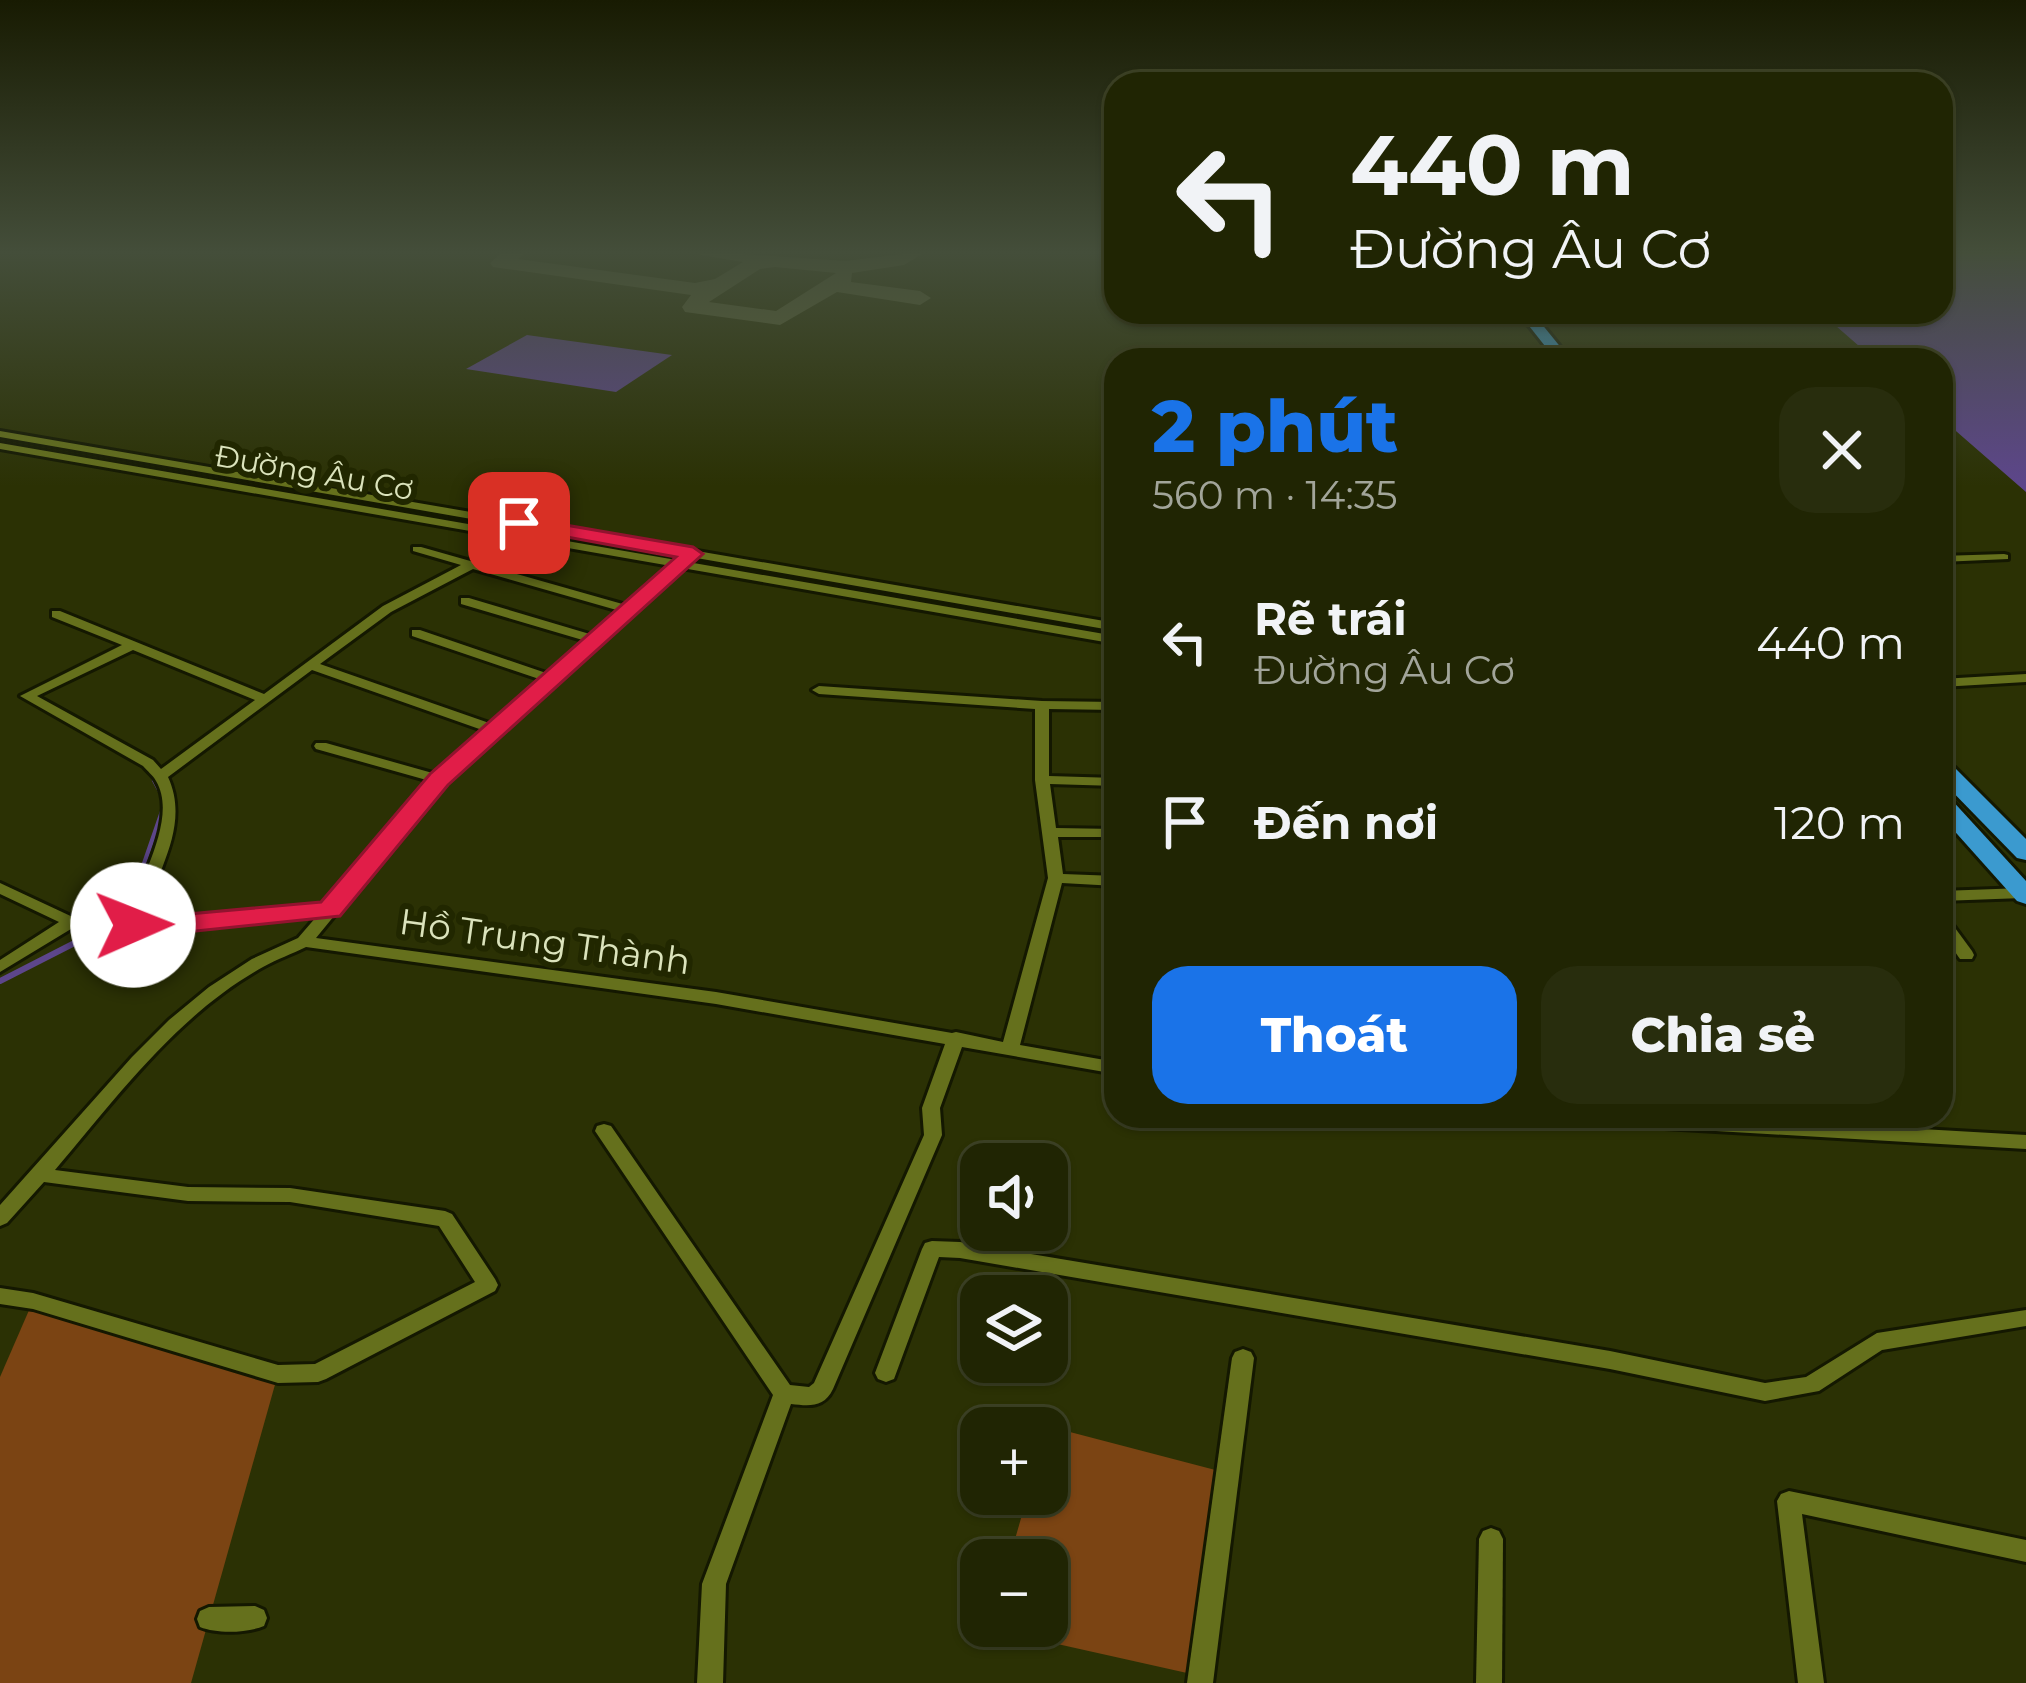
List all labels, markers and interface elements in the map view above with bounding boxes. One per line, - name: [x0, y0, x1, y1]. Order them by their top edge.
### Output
- text: 440 m: [1350, 114, 1635, 216]
- icon: left: [1152, 120, 1308, 276]
- text: Đường Âu Cơ: [1350, 216, 1711, 282]
- text: 2 phút: [1152, 382, 1398, 470]
- button: close: [1779, 387, 1905, 513]
- street label: Đường Âu Cơ: [212, 437, 416, 508]
- text: 560 m · 14:35: [1152, 471, 1398, 519]
- pin: [468, 472, 570, 574]
- icon: arrive: [486, 490, 552, 556]
- text: Rẽ trái: [1254, 591, 1407, 646]
- icon: left: [1152, 609, 1218, 675]
- text: 440 m: [1756, 615, 1905, 670]
- text: Đường Âu Cơ: [1254, 646, 1515, 694]
- icon: arrive: [1152, 789, 1218, 855]
- text: Đến nơi: [1254, 795, 1438, 850]
- text: 120 m: [1774, 795, 1905, 850]
- position arrow: [70, 862, 196, 988]
- street label: Hồ Trung Thành: [397, 899, 693, 983]
- button: Thoát: [1152, 966, 1517, 1104]
- button: Chia sẻ: [1541, 966, 1905, 1104]
- map controls: [960, 1143, 1068, 1647]
- button: sound: [960, 1143, 1068, 1251]
- button: layers: [960, 1275, 1068, 1383]
- button: +: [960, 1407, 1068, 1515]
- button: −: [960, 1539, 1068, 1647]

